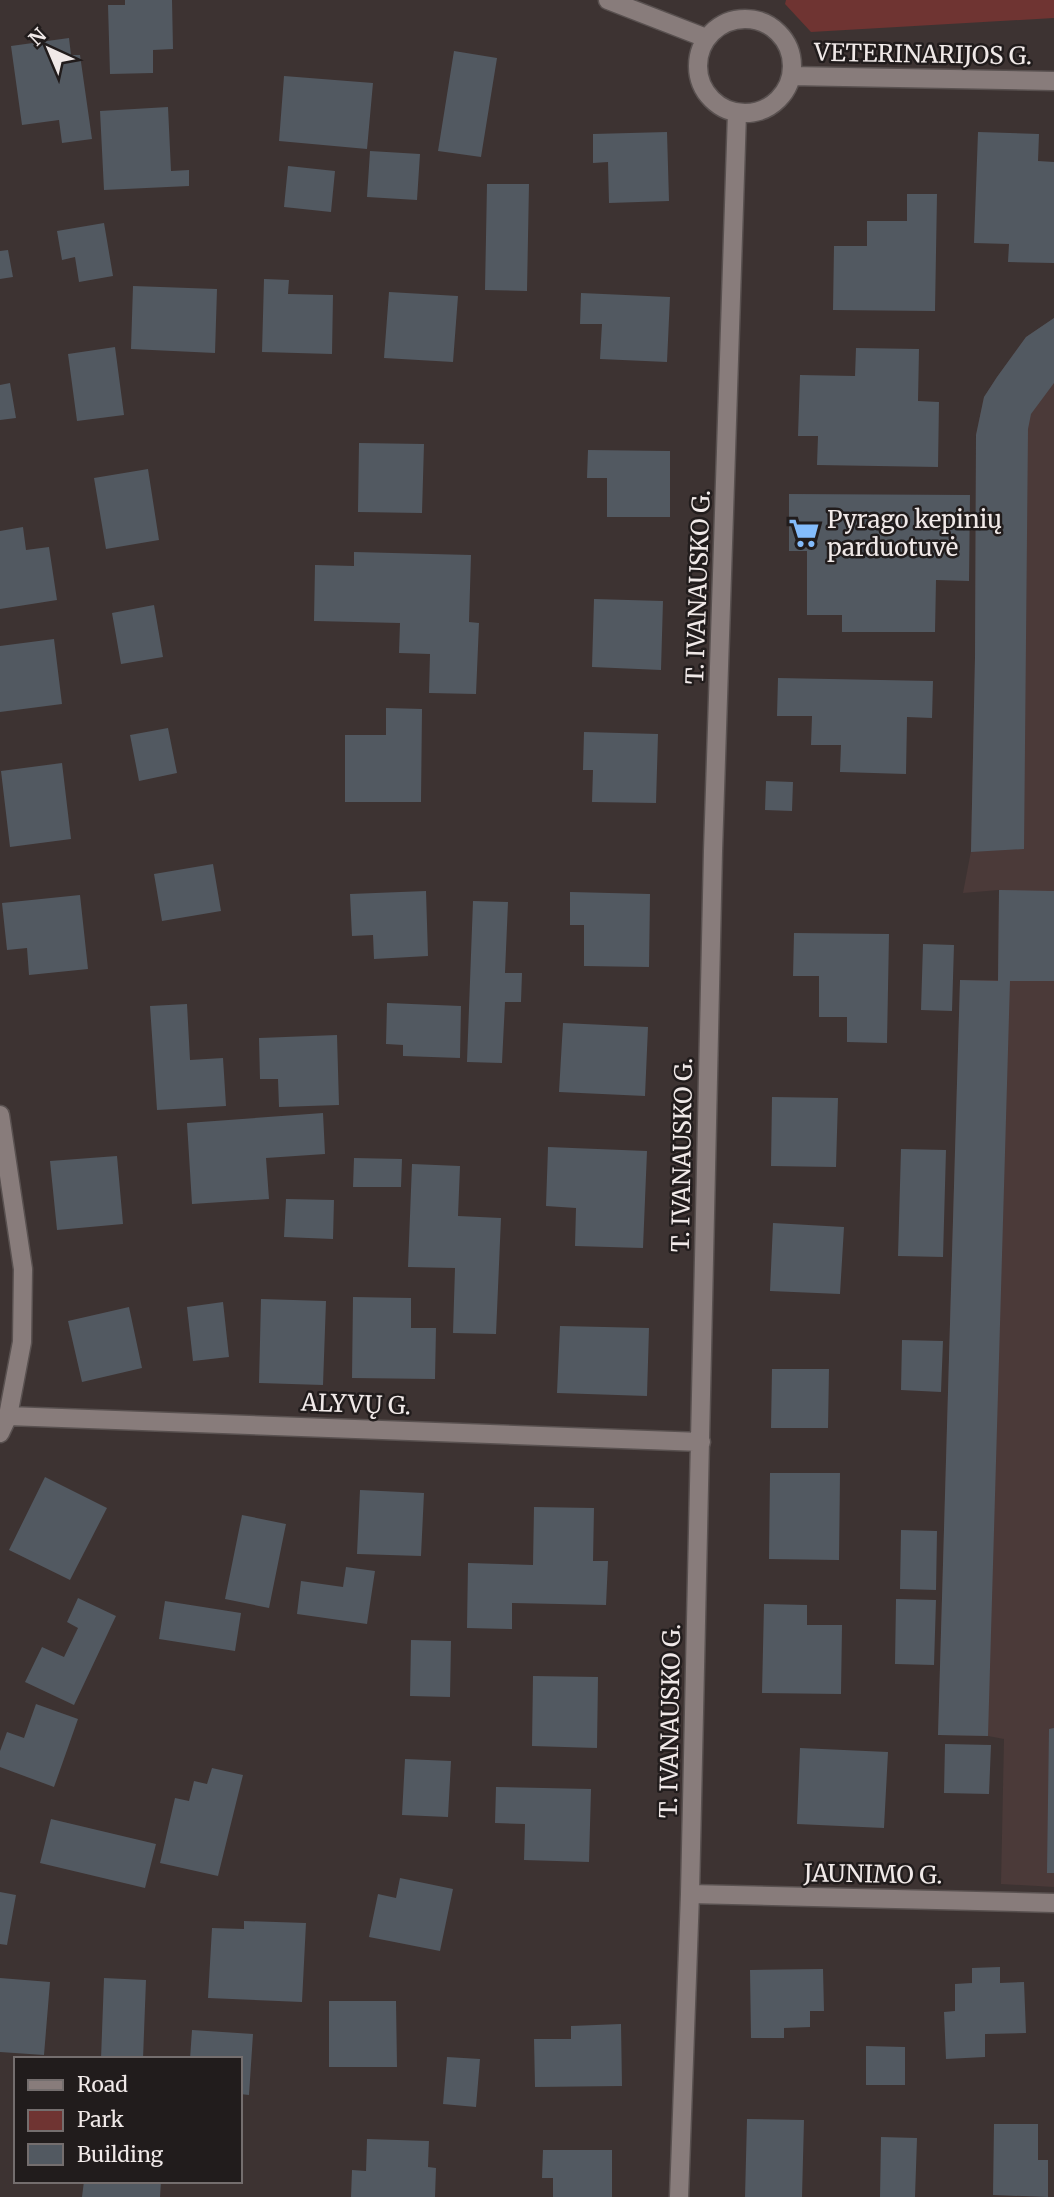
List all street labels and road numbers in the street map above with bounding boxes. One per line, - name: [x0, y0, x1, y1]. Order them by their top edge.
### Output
- street label: VETERINARIJOS G.: [813, 37, 1032, 71]
- street label: T. IVANAUSKO G.: [679, 489, 717, 685]
- street label: T. IVANAUSKO G.: [665, 1058, 699, 1252]
- street label: ALYVŲ G.: [300, 1387, 411, 1421]
- street label: T. IVANAUSKO G.: [653, 1624, 687, 1818]
- street label: JAUNIMO G.: [802, 1857, 943, 1891]

